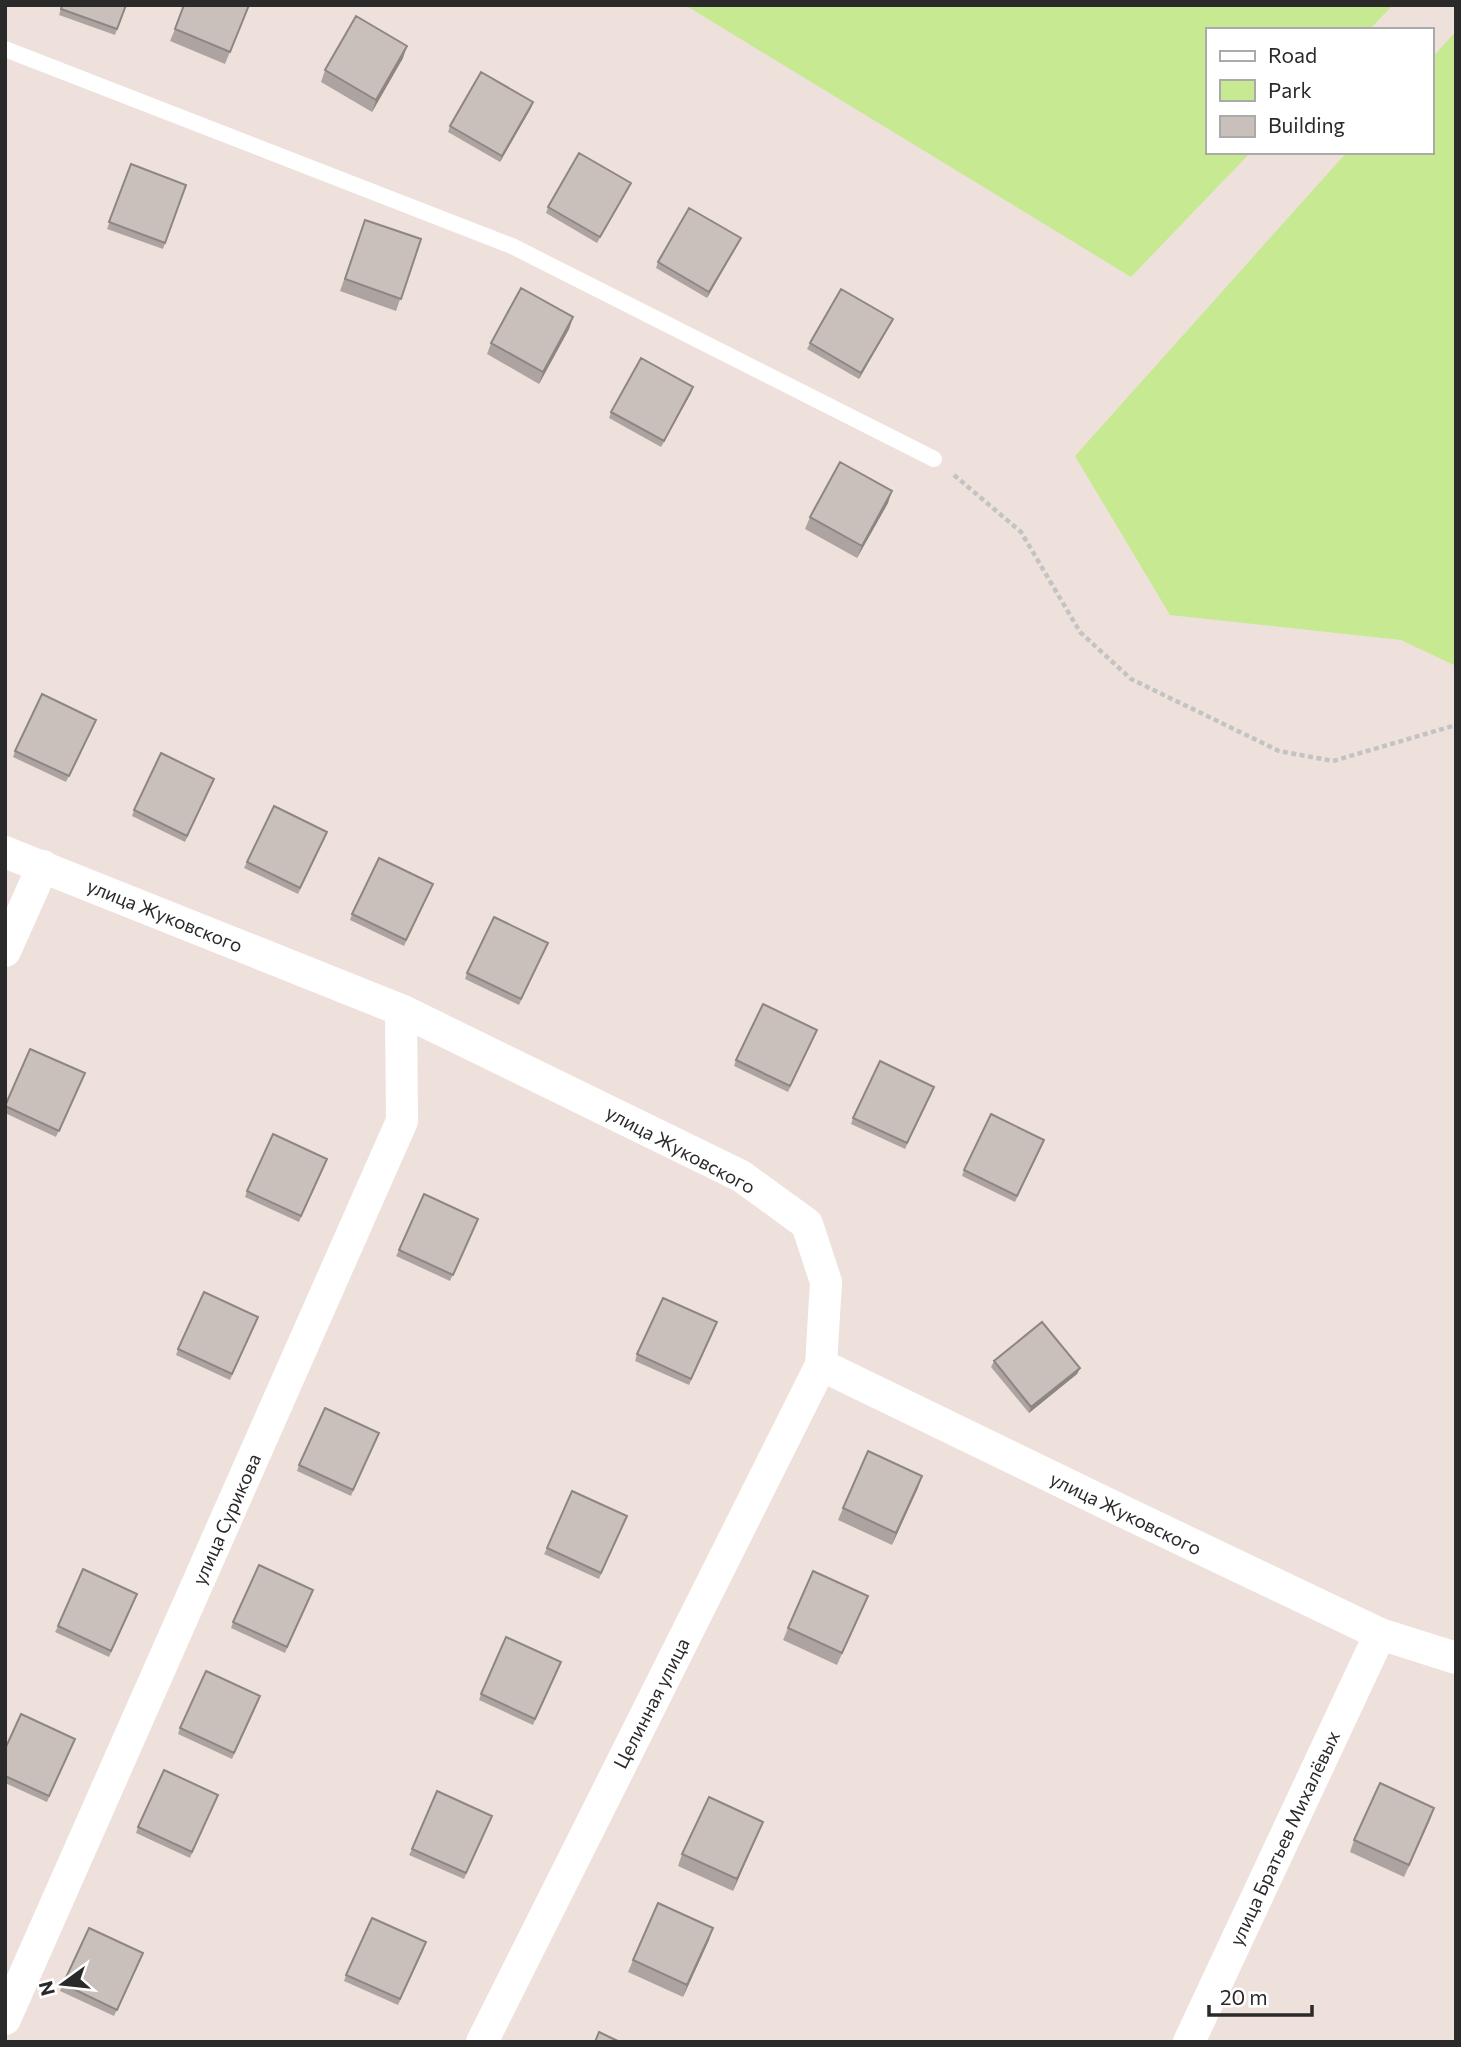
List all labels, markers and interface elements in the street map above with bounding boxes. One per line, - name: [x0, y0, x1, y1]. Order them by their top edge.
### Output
- legend: [1206, 28, 1433, 154]
- text: Road: [1268, 42, 1317, 67]
- text: Park: [1268, 77, 1312, 102]
- text: Building: [1268, 112, 1345, 137]
- street label: улица Жуковского: [84, 873, 246, 957]
- street label: улица Жуковского: [602, 1100, 760, 1198]
- street label: улица Сурикова: [187, 1450, 265, 1588]
- street label: улица Жуковского: [1047, 1466, 1205, 1560]
- street label: Целинная улица: [608, 1634, 694, 1772]
- street label: улица Братьев Михалёвых: [1224, 1727, 1344, 1949]
- north arrow: [28, 1949, 98, 2019]
- scale bar: [1209, 1974, 1312, 2018]
- text: N: [33, 1979, 59, 1998]
- text: 20 m: [1220, 1984, 1268, 2009]

